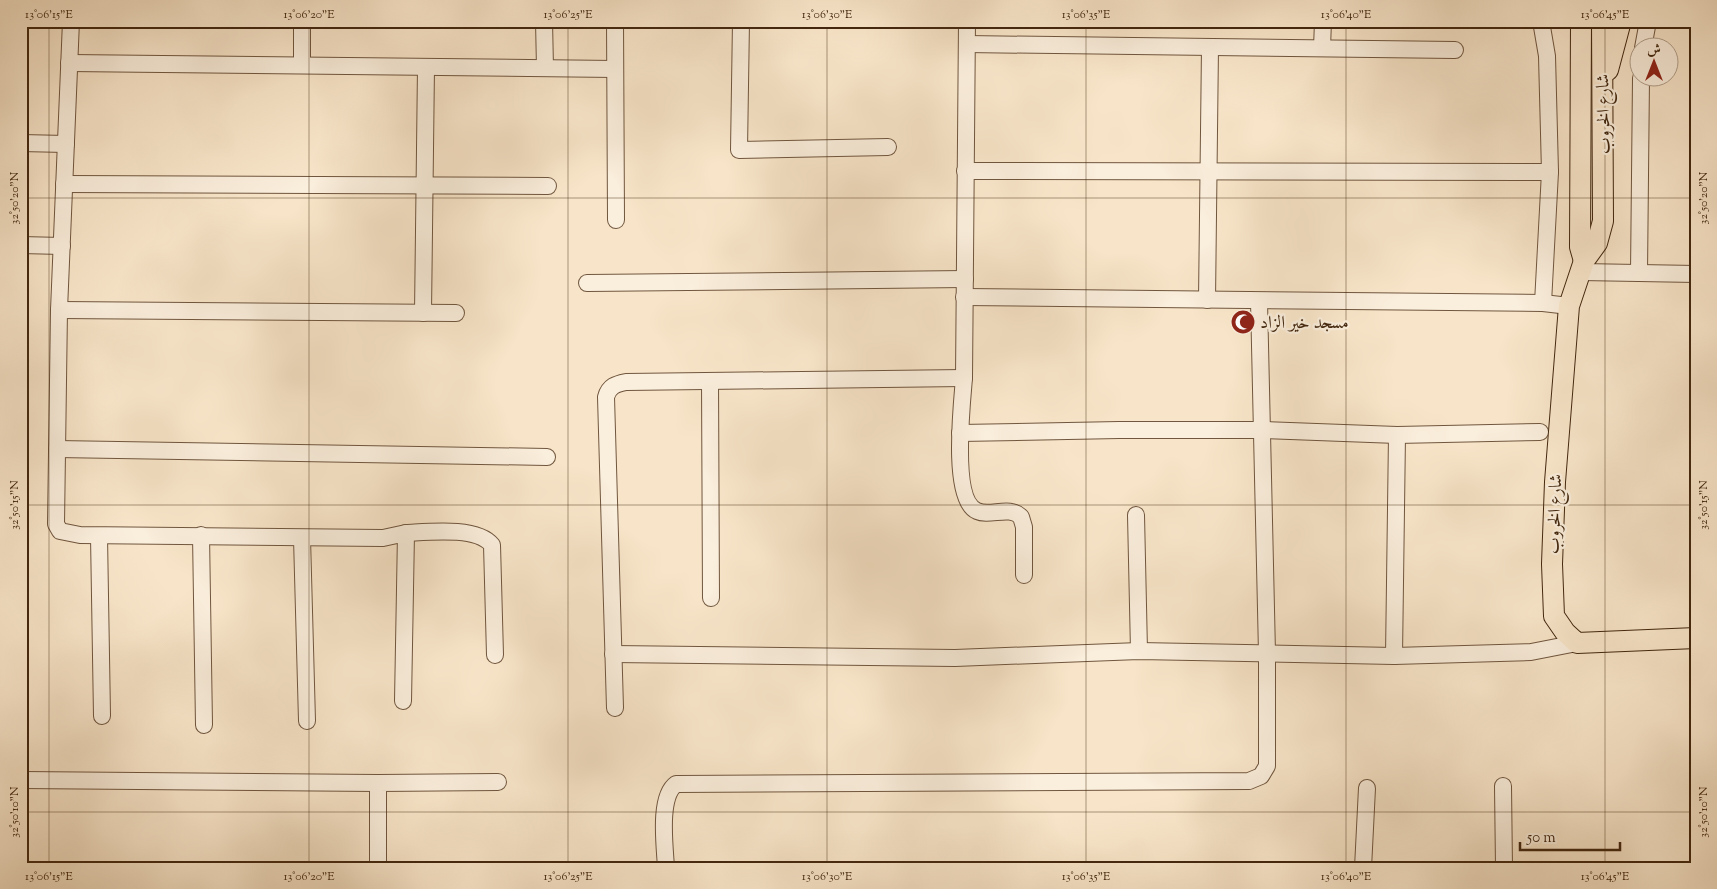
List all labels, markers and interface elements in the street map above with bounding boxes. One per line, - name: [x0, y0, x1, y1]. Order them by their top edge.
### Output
- text: 13°06'15"E: [25, 6, 74, 24]
- text: 13°06'20"E: [283, 6, 335, 24]
- text: 13°06'25"E: [543, 6, 593, 24]
- text: 13°06'30"E: [802, 6, 853, 24]
- text: 13°06'35"E: [1062, 6, 1111, 24]
- text: 13°06'40"E: [1321, 6, 1372, 24]
- text: 13°06'45"E: [1581, 6, 1630, 24]
- north arrow: [1630, 38, 1680, 88]
- text: ش: [1647, 41, 1661, 61]
- street label: شارع الخروب: [1591, 74, 1619, 154]
- text: 32°50'20"N: [6, 171, 24, 224]
- text: 32°50'20"N: [1695, 171, 1713, 224]
- mosque icon: مسجد خير الزاد: [1230, 309, 1256, 335]
- place label: مسجد خير الزاد: [1260, 311, 1349, 337]
- street label: شارع الخروب: [1542, 473, 1570, 555]
- text: 32°50'15"N: [6, 480, 24, 530]
- text: 32°50'15"N: [1695, 480, 1713, 530]
- text: 32°50'10"N: [6, 786, 24, 838]
- text: 32°50'10"N: [1695, 786, 1713, 838]
- scale bar: [1520, 819, 1620, 851]
- text: 50 m: [1526, 828, 1556, 849]
- text: 13°06'15"E: [25, 868, 74, 886]
- text: 13°06'20"E: [283, 868, 335, 886]
- text: 13°06'25"E: [543, 868, 593, 886]
- text: 13°06'30"E: [802, 868, 853, 886]
- text: 13°06'35"E: [1062, 868, 1111, 886]
- text: 13°06'40"E: [1321, 868, 1372, 886]
- text: 13°06'45"E: [1581, 868, 1630, 886]

